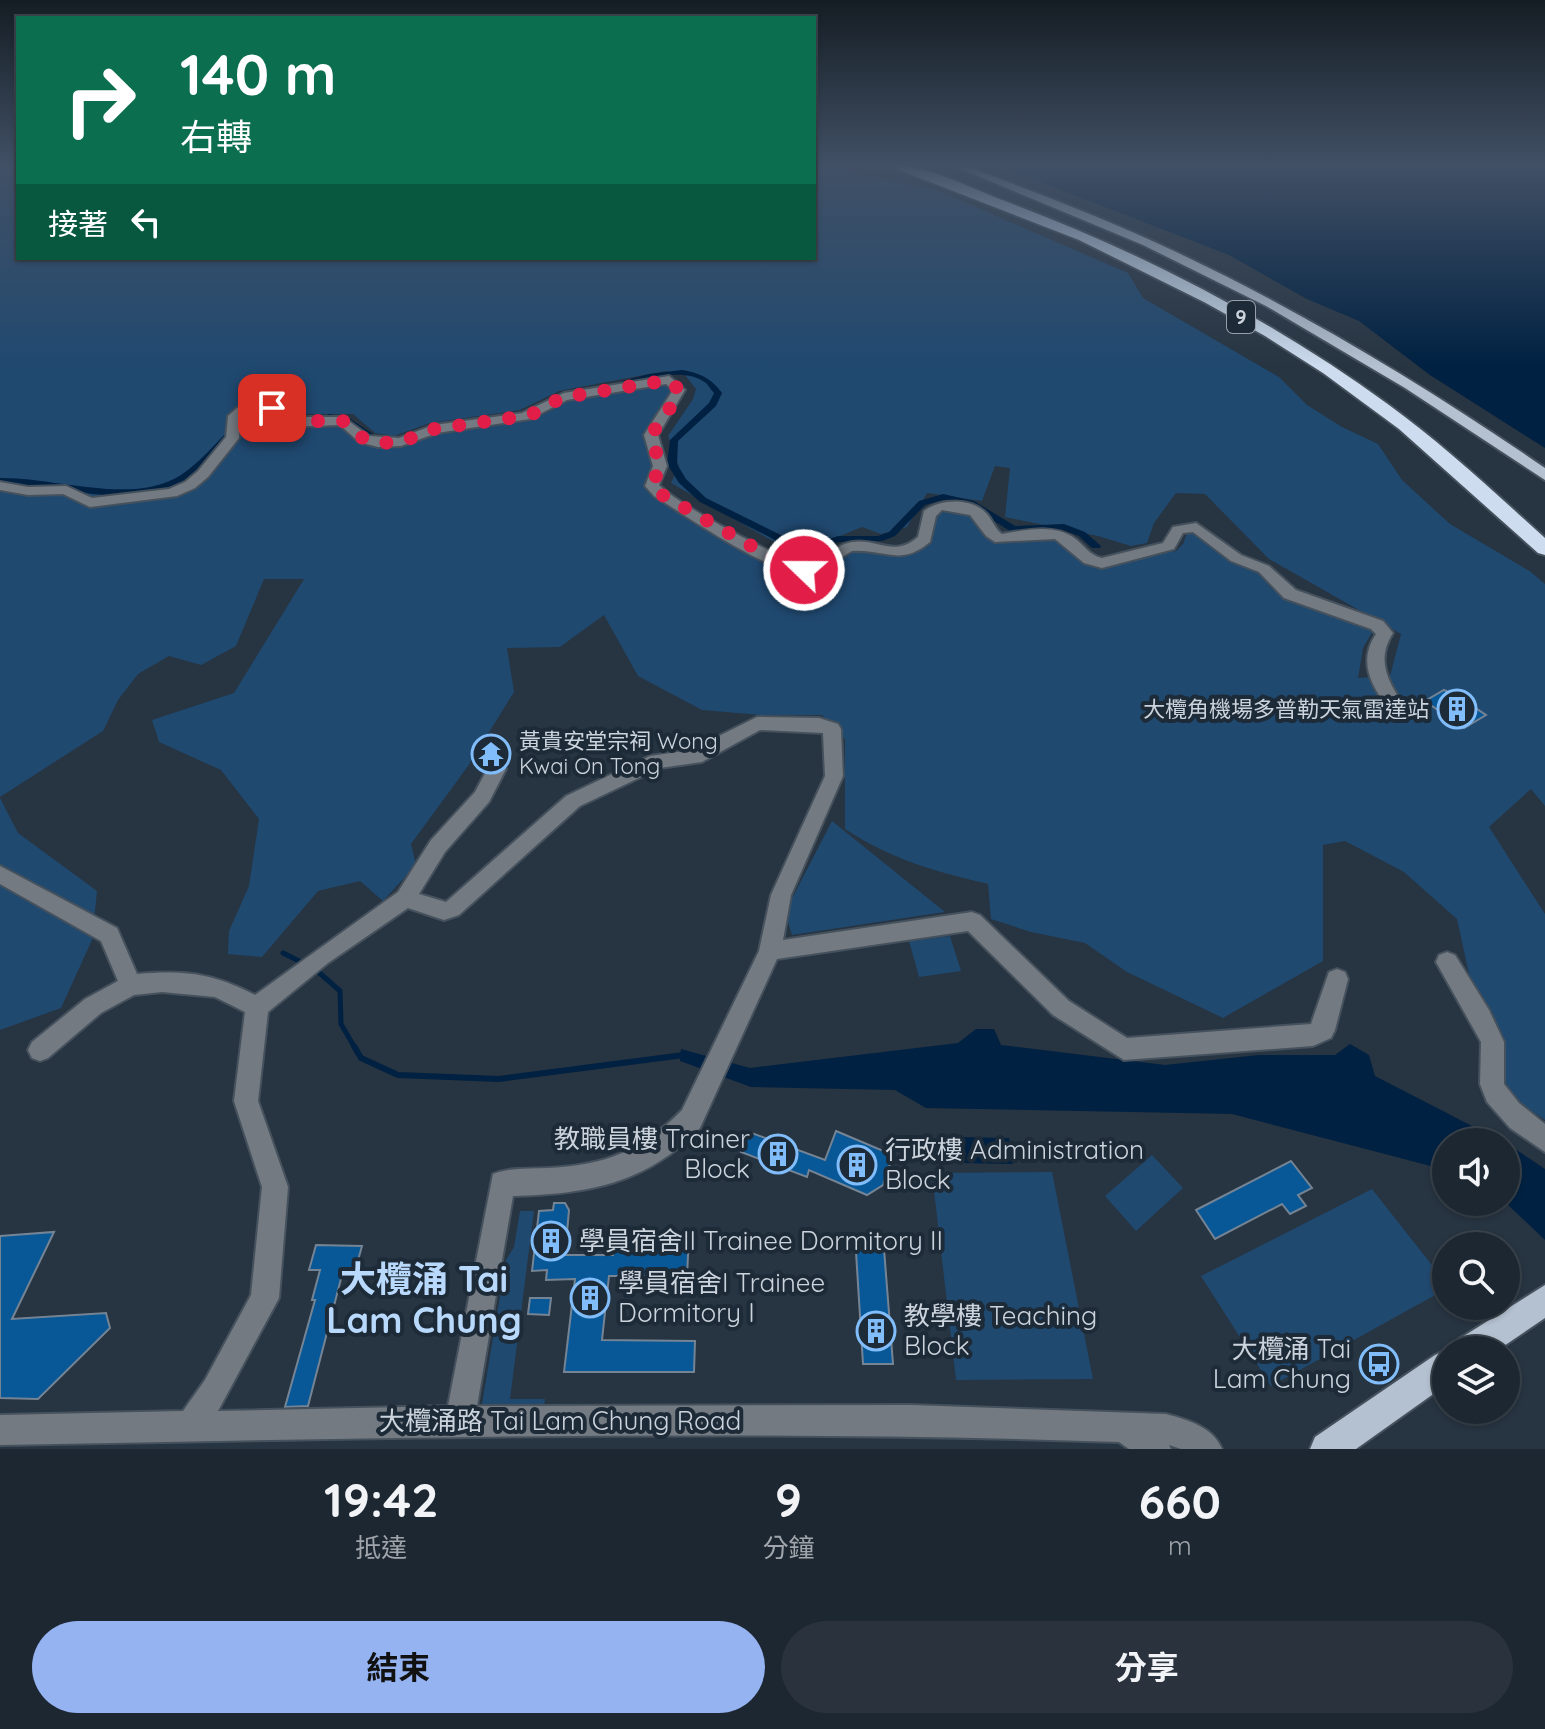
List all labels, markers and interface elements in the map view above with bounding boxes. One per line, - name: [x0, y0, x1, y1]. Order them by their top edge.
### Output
- text: 140 m: [180, 39, 336, 109]
- icon: right: [48, 48, 152, 152]
- text: 右轉: [180, 114, 252, 159]
- icon: left: [124, 200, 168, 244]
- text: 接著: [48, 205, 108, 243]
- road number: 9: [1227, 301, 1255, 333]
- pin: [238, 374, 306, 442]
- icon: arrive: [250, 386, 294, 430]
- position arrow: [762, 528, 846, 612]
- building icon: 大欖角機場多普勒天氣雷達站: [1436, 688, 1478, 730]
- place label: 大欖角機場多普勒天氣雷達站: [1143, 695, 1429, 723]
- place label: 黃貴安堂宗祠 Wong Kwai On Tong: [519, 727, 718, 780]
- temple icon: 黃貴安堂宗祠 Wong Kwai On Tong: [470, 733, 512, 775]
- place label: 教職員樓 Trainer Block: [554, 1122, 750, 1185]
- map controls: [1432, 1128, 1520, 1424]
- button: sound: [1432, 1128, 1520, 1216]
- building icon: 教職員樓 Trainer Block: [757, 1133, 799, 1175]
- place label: 行政樓 Administration Block: [885, 1133, 1144, 1196]
- building icon: 行政樓 Administration Block: [836, 1144, 878, 1186]
- building icon: 學員宿舍II Trainee Dormitory II: [530, 1220, 572, 1262]
- place label: 學員宿舍II Trainee Dormitory II: [579, 1224, 943, 1257]
- button: search: [1432, 1232, 1520, 1320]
- district label: 大欖涌 Tai Lam Chung: [326, 1256, 522, 1342]
- place label: 學員宿舍I Trainee Dormitory I: [618, 1266, 825, 1329]
- building icon: 學員宿舍I Trainee Dormitory I: [569, 1277, 611, 1319]
- place label: 教學樓 Teaching Block: [904, 1299, 1097, 1362]
- building icon: 教學樓 Teaching Block: [855, 1310, 897, 1352]
- place label: 大欖涌 Tai Lam Chung: [1213, 1332, 1351, 1395]
- button: layers: [1432, 1336, 1520, 1424]
- bus stop icon: 大欖涌 Tai Lam Chung: [1358, 1343, 1400, 1385]
- street label: 大欖涌路 Tai Lam Chung Road: [379, 1404, 741, 1437]
- text: 19:42: [324, 1469, 439, 1529]
- text: 9: [775, 1469, 802, 1529]
- text: 660: [1138, 1471, 1221, 1531]
- text: m: [1168, 1529, 1192, 1562]
- text: 抵達: [355, 1531, 407, 1564]
- text: 分鐘: [762, 1531, 815, 1564]
- button: 結束: [32, 1621, 765, 1713]
- button: 分享: [781, 1621, 1513, 1713]

